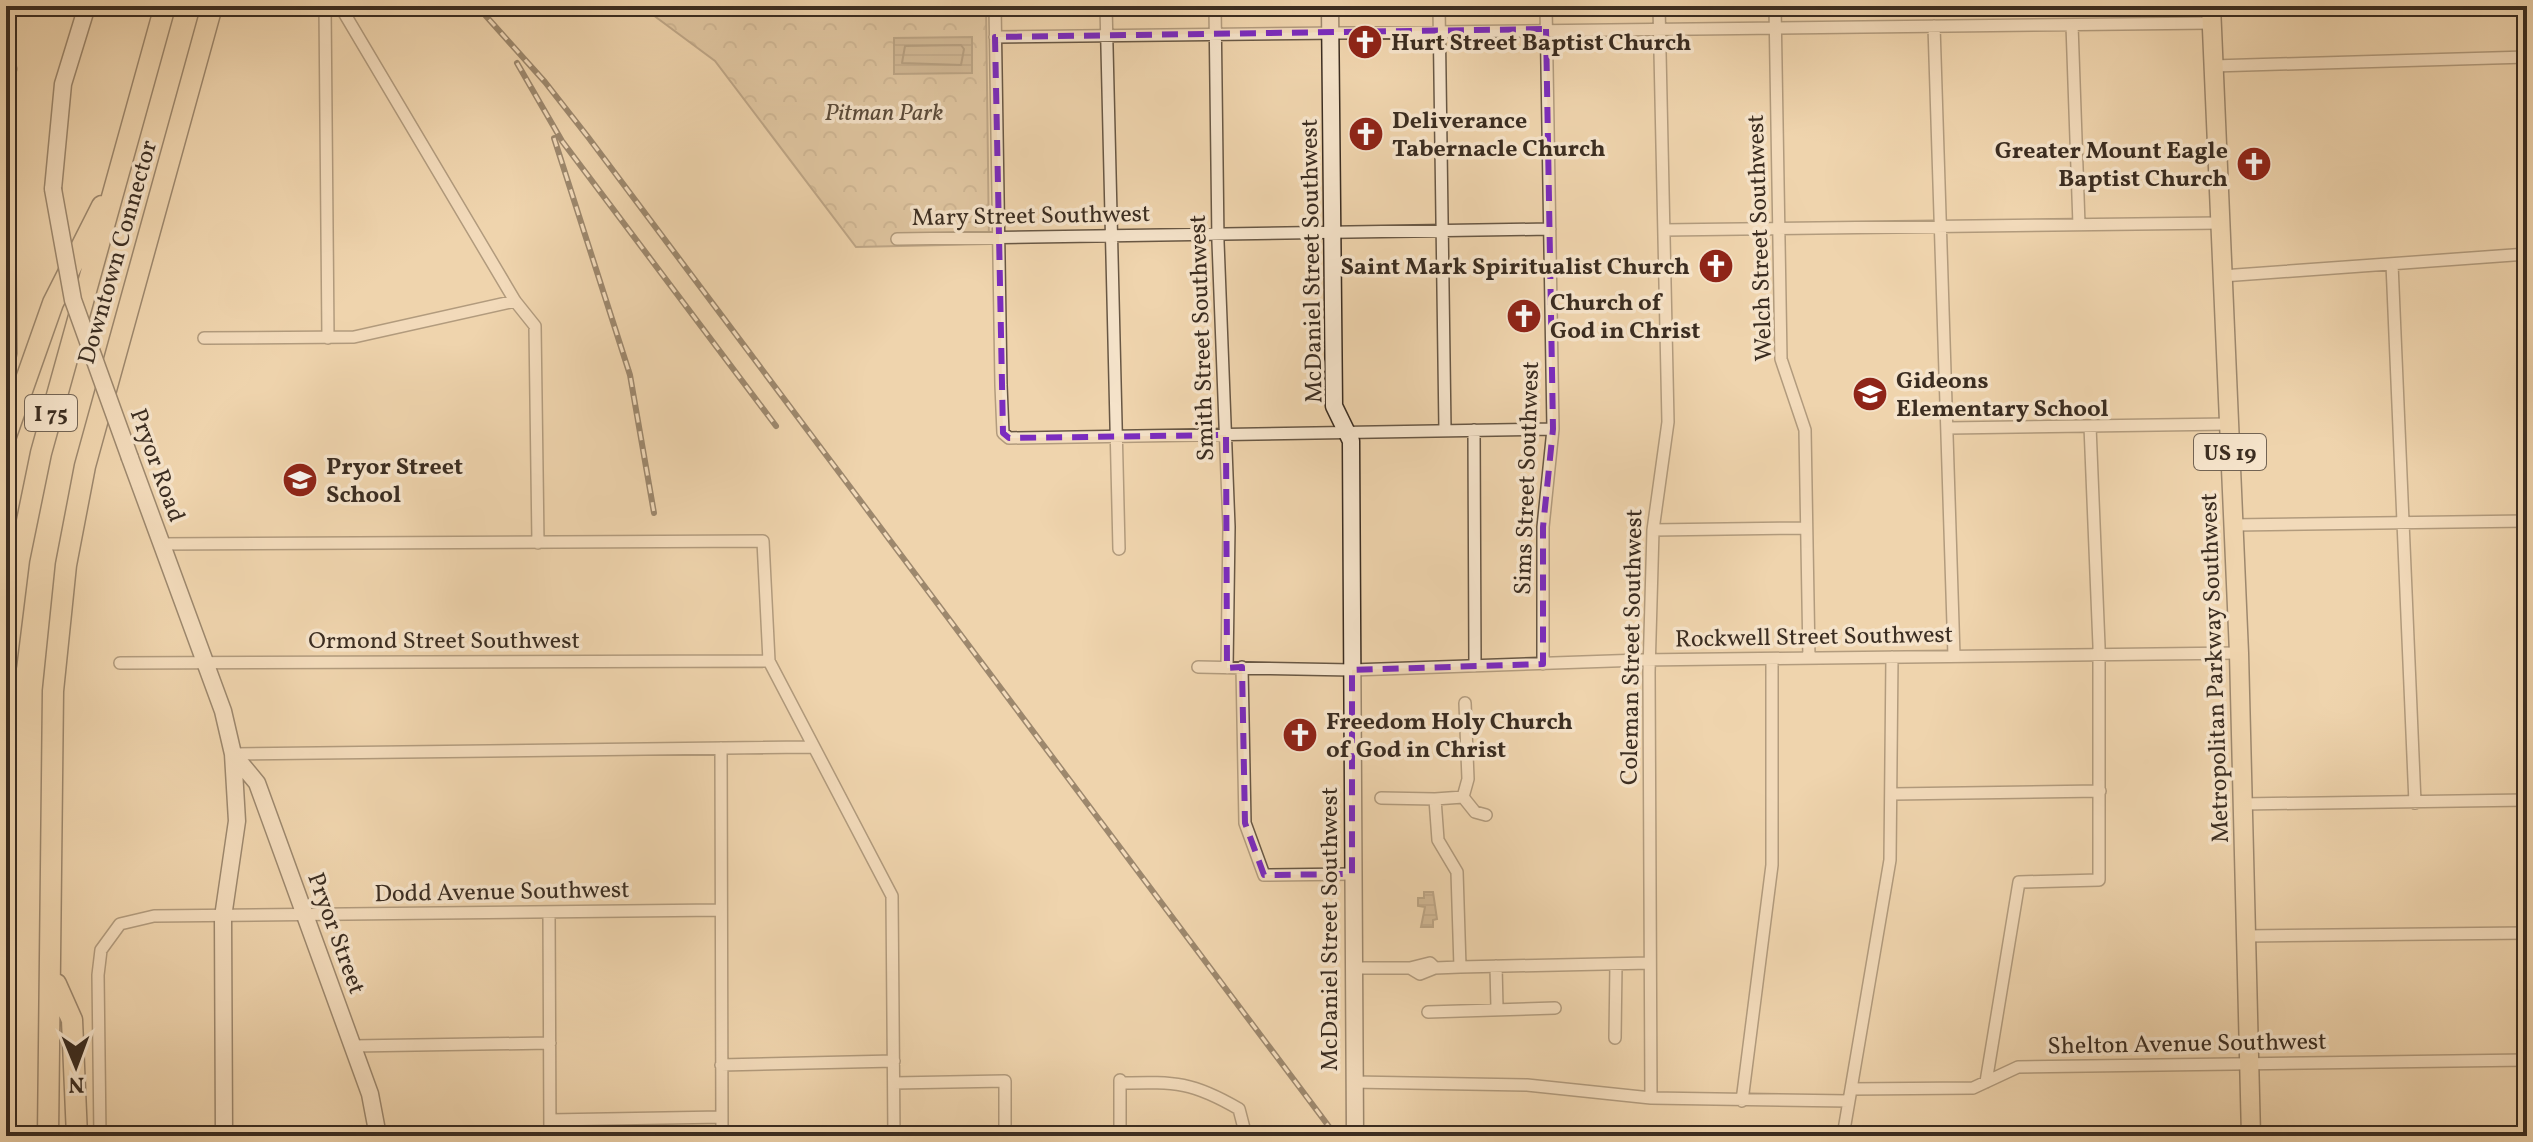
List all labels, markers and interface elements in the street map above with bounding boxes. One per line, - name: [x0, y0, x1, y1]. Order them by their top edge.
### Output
- church icon: Hurt Street Baptist Church: [1346, 23, 1384, 61]
- place label: Hurt Street Baptist Church: [1391, 27, 1692, 61]
- park label: Pitman Park: [825, 97, 943, 131]
- place label: Deliverance Tabernacle Church: [1392, 105, 1606, 167]
- street label: Welch Street Southwest: [1740, 114, 1782, 362]
- church icon: Deliverance Tabernacle Church: [1347, 115, 1385, 153]
- street label: McDaniel Street Southwest: [1294, 118, 1332, 403]
- place label: Greater Mount Eagle Baptist Church: [1995, 135, 2228, 197]
- street label: Downtown Connector: [71, 137, 167, 369]
- church icon: Greater Mount Eagle Baptist Church: [2235, 145, 2273, 183]
- street label: Mary Street Southwest: [911, 198, 1151, 236]
- street label: Smith Street Southwest: [1182, 214, 1224, 462]
- church icon: Saint Mark Spiritualist Church: [1697, 247, 1735, 285]
- place label: Saint Mark Spiritualist Church: [1340, 251, 1690, 285]
- place label: Church of God in Christ: [1550, 287, 1700, 349]
- church icon: Church of God in Christ: [1505, 297, 1543, 335]
- street label: Sims Street Southwest: [1507, 360, 1549, 596]
- place label: Gideons Elementary School: [1896, 365, 2109, 427]
- school or university icon: Gideons Elementary School: [1851, 375, 1889, 413]
- road number: I 75: [25, 395, 77, 431]
- street label: Pryor Road: [120, 404, 192, 527]
- road number: US 19: [2194, 434, 2266, 470]
- place label: Pryor Street School: [326, 451, 463, 513]
- school or university icon: Pryor Street School: [281, 461, 319, 499]
- street label: Metropolitan Parkway Southwest: [2193, 492, 2239, 844]
- street label: Coleman Street Southwest: [1614, 509, 1652, 786]
- street label: Rockwell Street Southwest: [1675, 619, 1953, 657]
- street label: Ormond Street Southwest: [308, 625, 580, 659]
- place label: Freedom Holy Church of God in Christ: [1326, 706, 1573, 768]
- church icon: Freedom Holy Church of God in Christ: [1281, 716, 1319, 754]
- street label: McDaniel Street Southwest: [1314, 787, 1348, 1071]
- street label: Pryor Street: [297, 868, 373, 999]
- street label: Dodd Avenue Southwest: [374, 874, 630, 912]
- north arrow: [36, 1026, 116, 1106]
- street label: Shelton Avenue Southwest: [2047, 1026, 2327, 1064]
- text: N: [68, 1068, 85, 1099]

